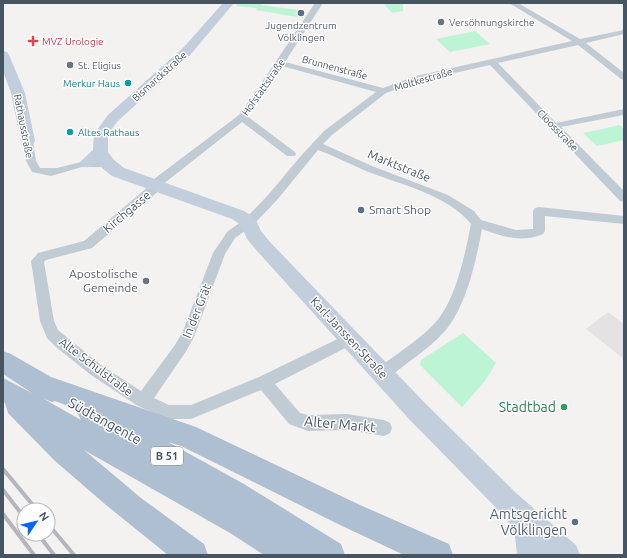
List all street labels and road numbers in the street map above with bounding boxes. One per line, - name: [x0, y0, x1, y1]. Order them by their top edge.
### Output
- street label: Bismarckstraße: [130, 49, 189, 104]
- street label: Brunnenstraße: [301, 53, 369, 81]
- street label: Hofstattstraße: [240, 57, 287, 118]
- street label: Moltkestraße: [393, 66, 454, 93]
- street label: Rathausstraße: [12, 93, 35, 159]
- street label: Cloosstraße: [535, 107, 580, 153]
- street label: Marktstraße: [366, 147, 432, 184]
- street label: Kirchgasse: [100, 188, 153, 235]
- street label: In der Grät: [180, 282, 213, 340]
- street label: Karl-Janssen-Straße: [308, 294, 390, 381]
- street label: Alte Schulstraße: [57, 335, 135, 398]
- street label: Südtangente: [66, 394, 144, 448]
- street label: Alter Markt: [304, 413, 377, 435]
- road number: B 51: [151, 447, 183, 465]

